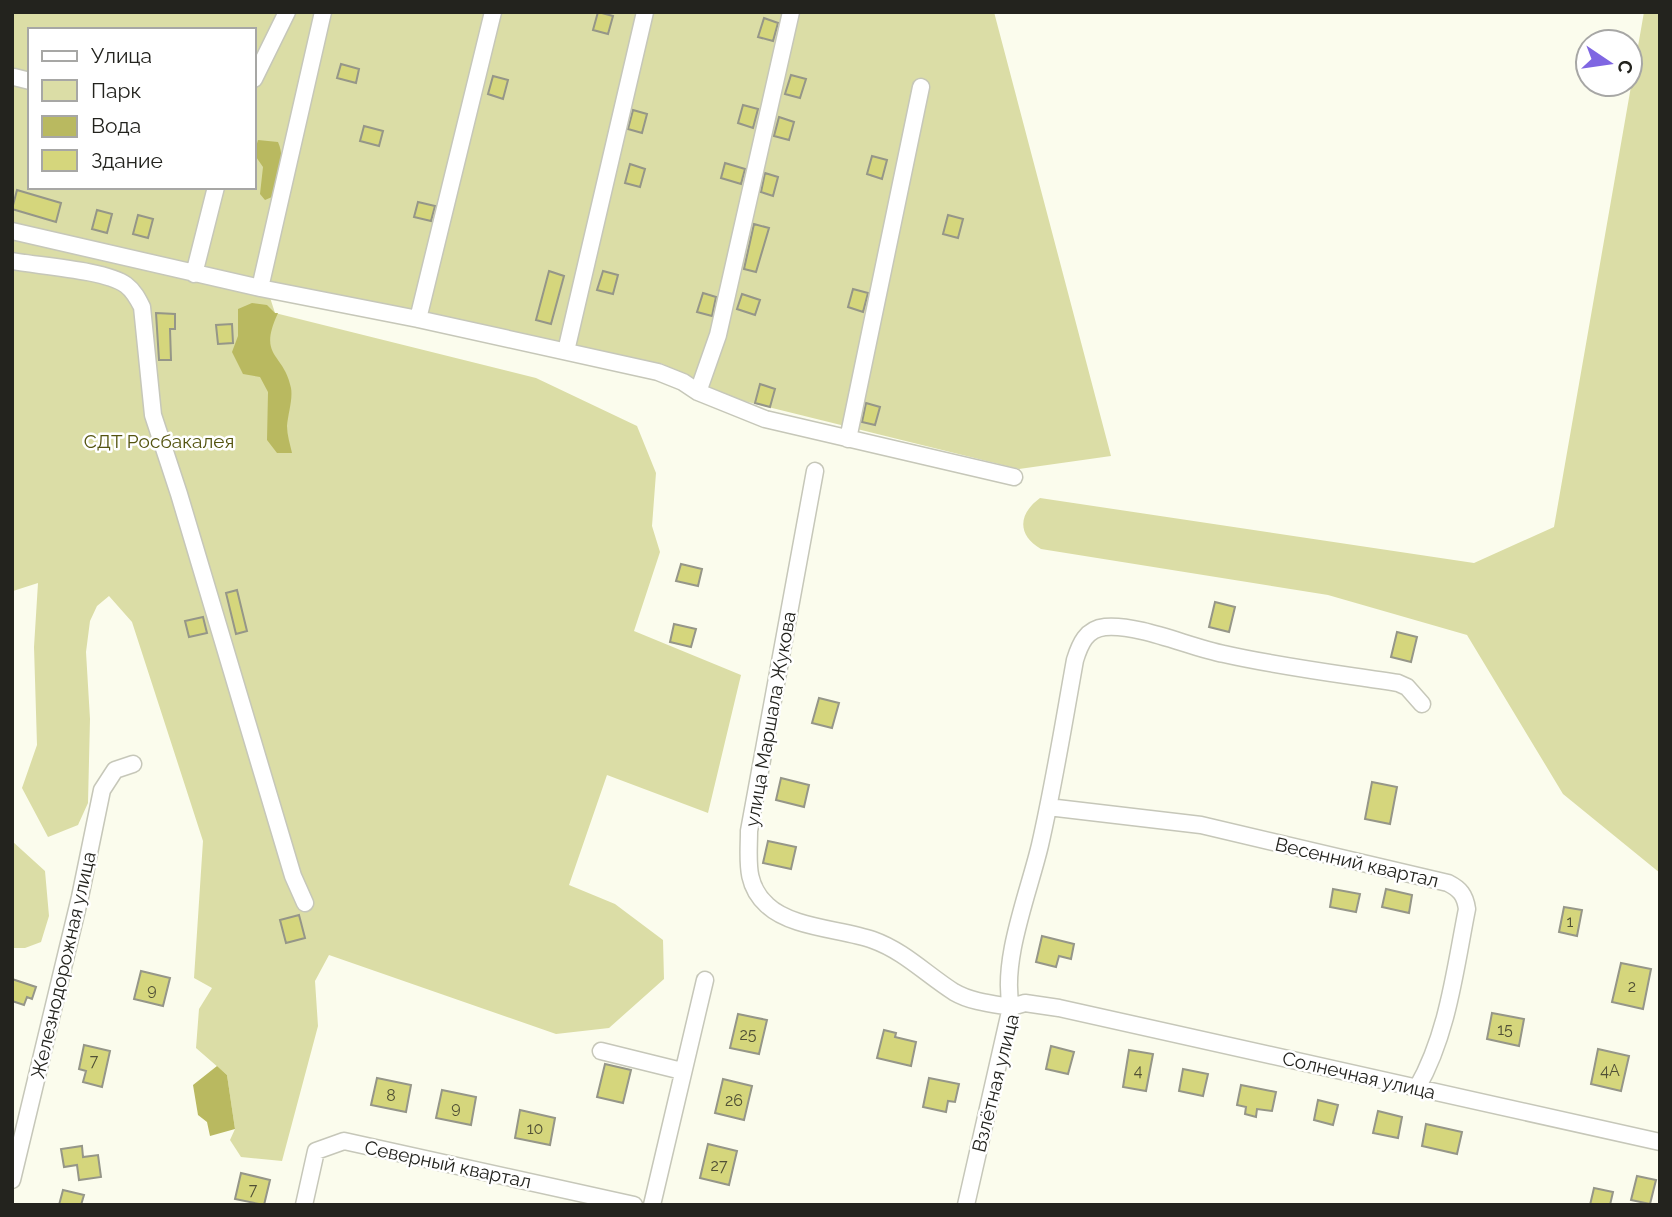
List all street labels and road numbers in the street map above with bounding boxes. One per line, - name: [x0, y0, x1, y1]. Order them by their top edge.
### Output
- street label: улица Маршала Жукова: [740, 610, 800, 828]
- street label: Весенний квартал: [1273, 832, 1441, 892]
- street label: Железнодорожная улица: [26, 849, 100, 1081]
- street label: Взлётная улица: [967, 1012, 1023, 1154]
- street label: Солнечная улица: [1280, 1047, 1438, 1103]
- street label: Северный квартал: [363, 1136, 533, 1192]

